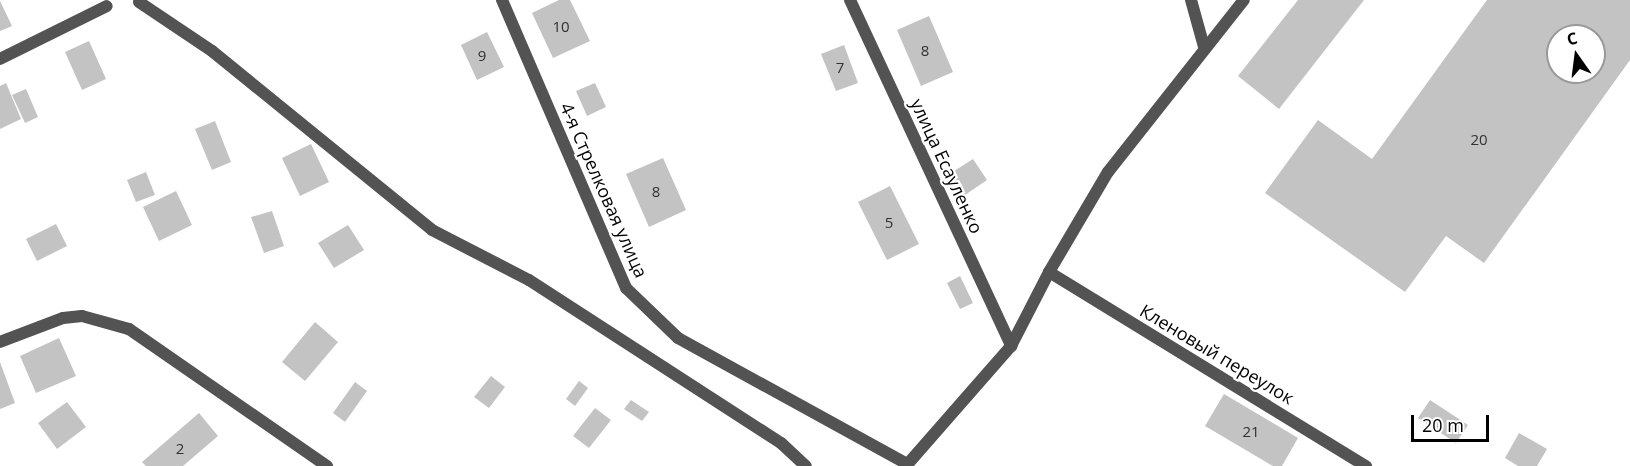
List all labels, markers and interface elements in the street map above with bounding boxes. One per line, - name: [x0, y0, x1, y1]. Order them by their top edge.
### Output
- house number: 10: [552, 18, 570, 36]
- north arrow: [1546, 24, 1606, 84]
- text: С: [1565, 27, 1580, 50]
- house number: 8: [921, 42, 929, 60]
- house number: 9: [478, 47, 486, 65]
- house number: 7: [836, 59, 844, 77]
- street label: улица Есауленко: [906, 95, 988, 237]
- street label: 4-я Стрелковая улица: [556, 99, 652, 281]
- house number: 20: [1470, 131, 1488, 149]
- house number: 8: [652, 183, 660, 201]
- house number: 5: [885, 214, 893, 232]
- street label: Кленовый переулок: [1136, 299, 1298, 409]
- scale bar: [1414, 403, 1492, 441]
- text: 20 m: [1422, 413, 1464, 437]
- house number: 21: [1242, 423, 1260, 441]
- house number: 2: [176, 440, 184, 458]

